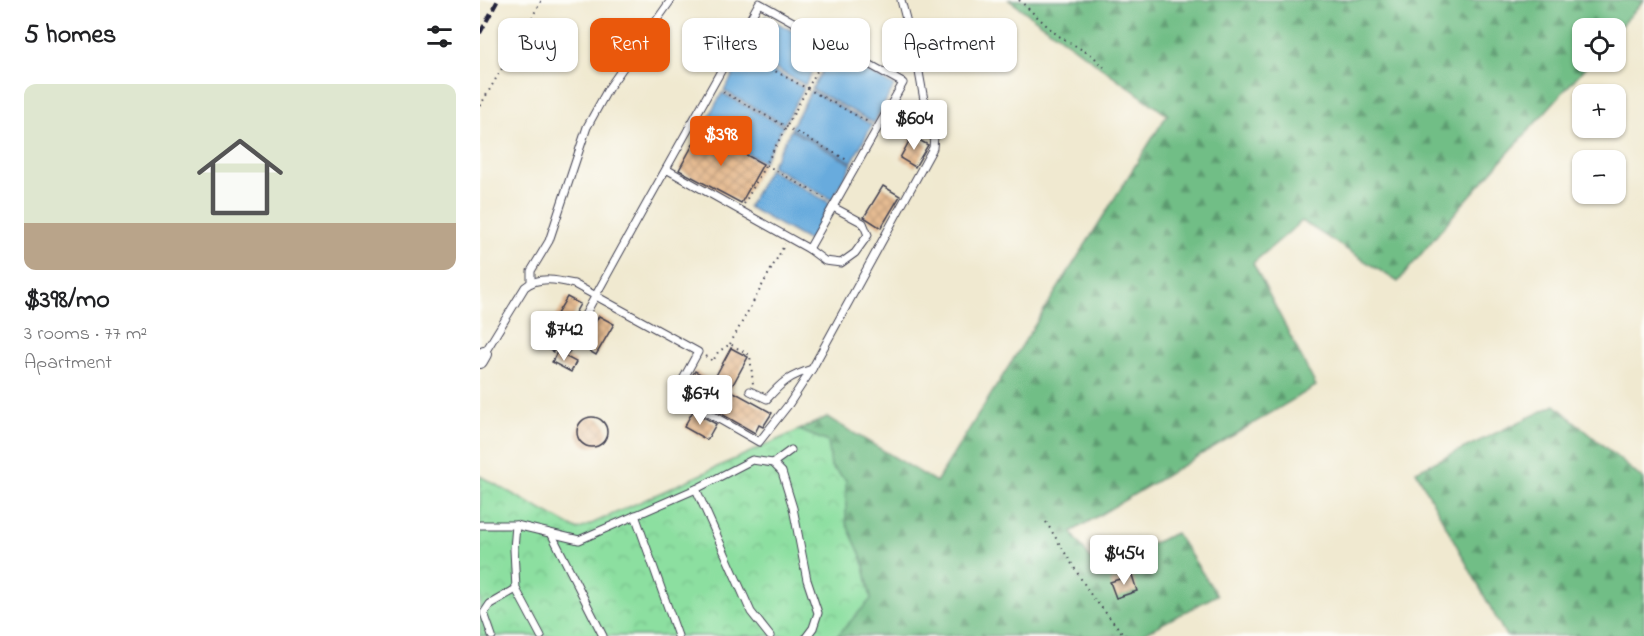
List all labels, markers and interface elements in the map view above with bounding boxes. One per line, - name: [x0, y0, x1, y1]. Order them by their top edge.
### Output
- text: 5 homes: [24, 17, 116, 55]
- chip: Buy: [498, 18, 578, 72]
- chip: Rent: [590, 18, 670, 72]
- chip: Filters: [682, 18, 779, 72]
- chip: New: [791, 18, 870, 72]
- chip: Apartment: [882, 18, 1017, 72]
- map controls: [1572, 18, 1626, 204]
- button: locate: [1572, 18, 1626, 72]
- icon: filters: [423, 20, 456, 53]
- button: +: [1572, 84, 1626, 138]
- pin: $604: [878, 100, 950, 151]
- text: $604: [895, 105, 933, 134]
- pin: $398: [685, 116, 757, 167]
- text: $398: [704, 121, 738, 150]
- icon: home: [186, 123, 294, 231]
- button: −: [1572, 150, 1626, 204]
- text: $398/mo: [24, 282, 110, 320]
- pin: $742: [528, 311, 600, 362]
- text: $742: [545, 316, 583, 345]
- text: 3 rooms · 77 m²: [24, 320, 147, 349]
- text: Apartment: [24, 349, 112, 378]
- pin: $674: [664, 375, 736, 426]
- text: $674: [681, 380, 719, 409]
- pin: $454: [1088, 535, 1160, 586]
- text: $454: [1104, 540, 1144, 569]

